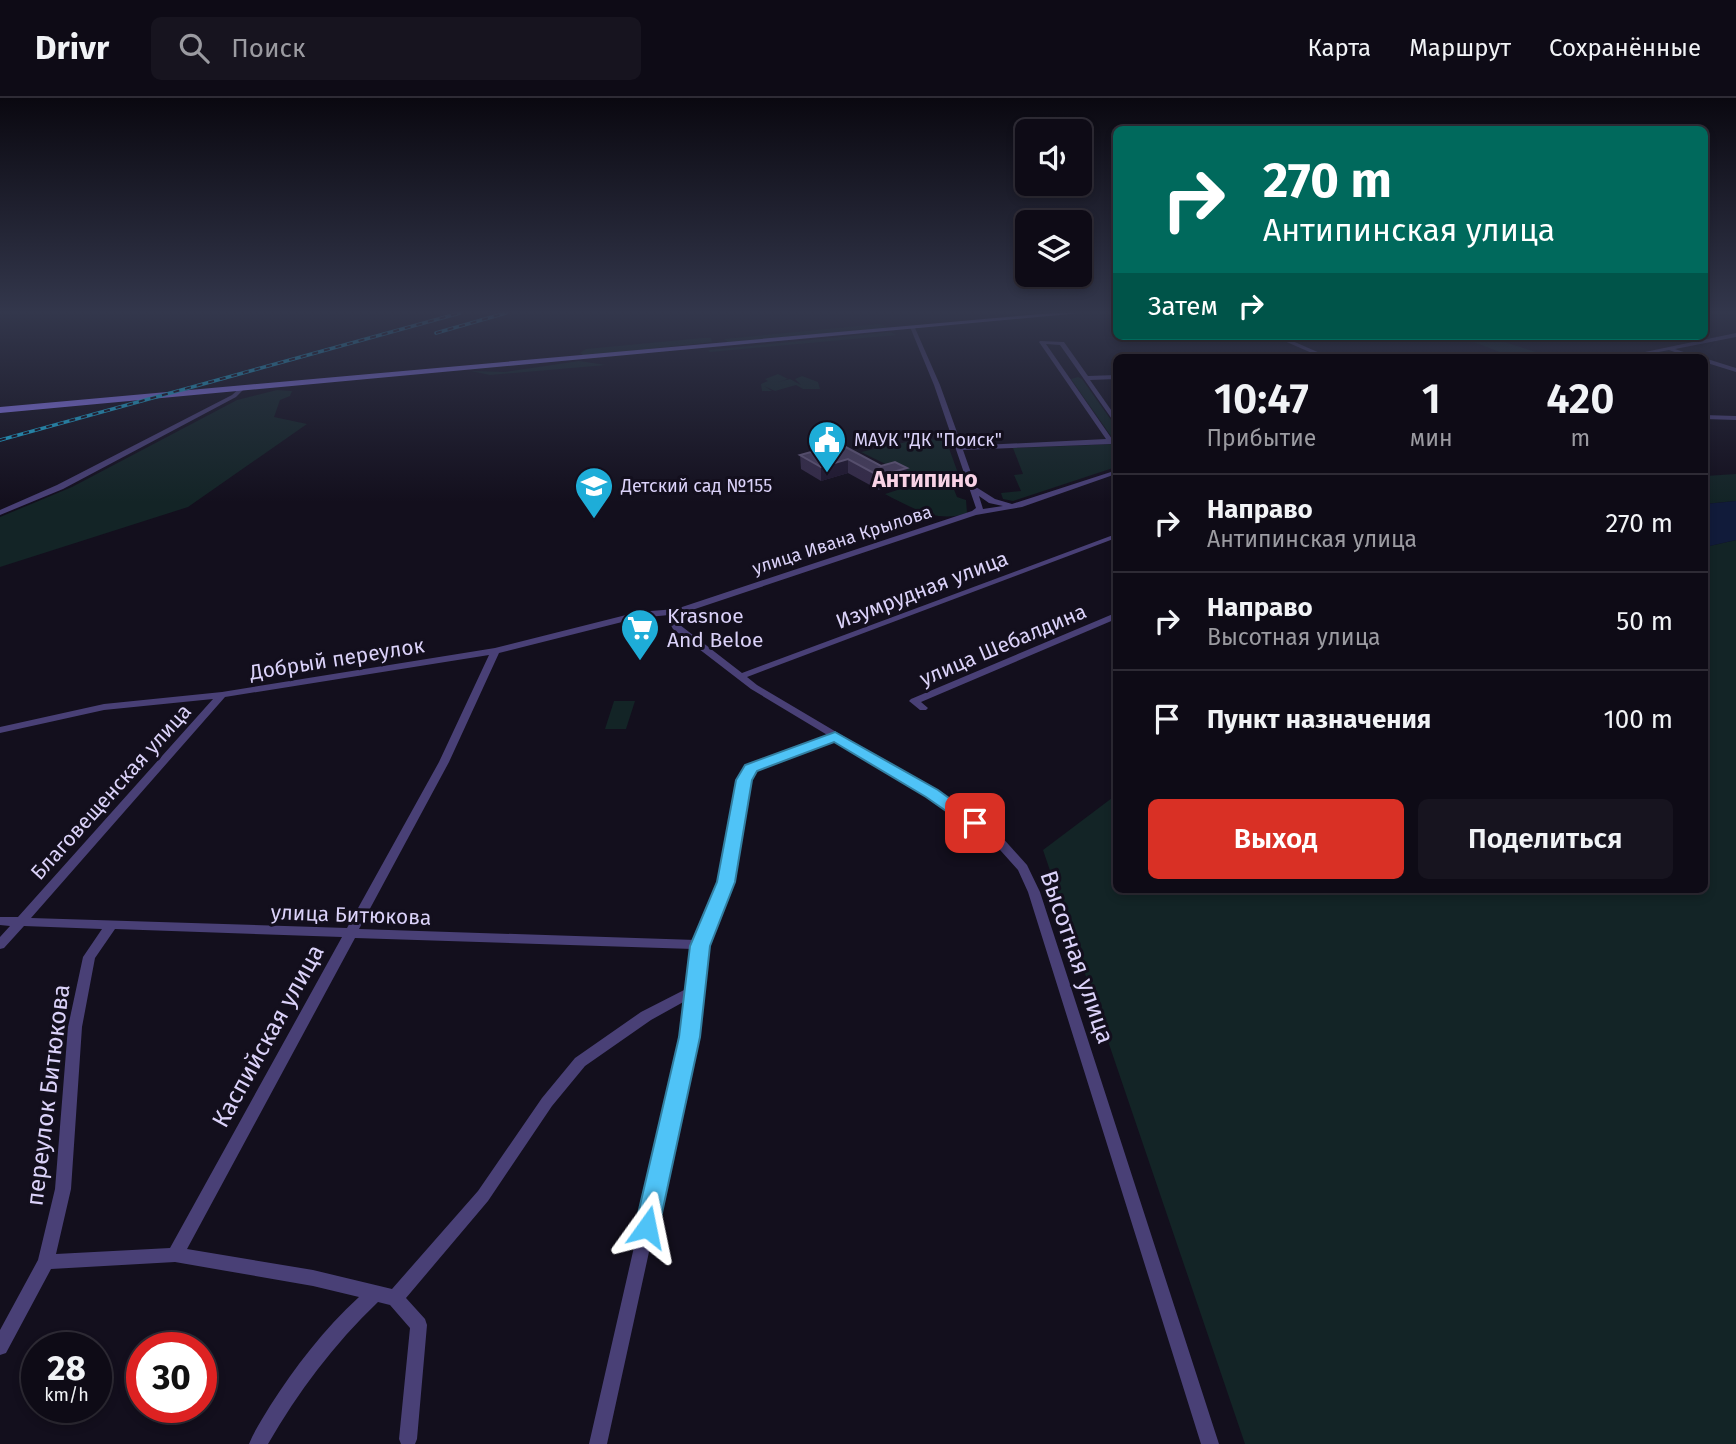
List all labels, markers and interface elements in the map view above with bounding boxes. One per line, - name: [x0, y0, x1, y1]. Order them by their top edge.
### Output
- search box: [151, 17, 641, 80]
- text: Drivr: [35, 28, 109, 68]
- icon: search: [175, 29, 213, 67]
- text: Поиск: [231, 33, 305, 64]
- text: Карта: [1308, 34, 1371, 62]
- text: Маршрут: [1409, 34, 1511, 62]
- text: Сохранённые: [1549, 34, 1701, 62]
- map controls: [1015, 119, 1092, 287]
- button: sound: [1015, 119, 1092, 196]
- text: 270 m: [1263, 151, 1392, 210]
- icon: right: [1148, 154, 1239, 245]
- button: layers: [1015, 210, 1092, 287]
- text: Антипинская улица: [1263, 211, 1555, 249]
- icon: right: [1232, 287, 1270, 325]
- text: Затем: [1148, 291, 1218, 322]
- text: 10:47: [1214, 374, 1309, 424]
- text: 1: [1422, 374, 1441, 424]
- text: 420: [1546, 374, 1615, 424]
- public building icon: МАУК "ДК "Поиск": [806, 419, 848, 474]
- text: Прибытие: [1206, 424, 1316, 452]
- text: мин: [1410, 424, 1453, 452]
- text: m: [1570, 424, 1590, 452]
- place label: МАУК "ДК "Поиск": [854, 429, 1002, 451]
- school or university icon: Детский сад №155: [573, 465, 615, 520]
- district label: Антипино: [871, 465, 978, 493]
- place label: Детский сад №155: [620, 475, 772, 497]
- text: Направо: [1207, 494, 1313, 525]
- street label: улица Ивана Крылова: [749, 501, 935, 579]
- icon: right: [1148, 504, 1186, 542]
- text: 270 m: [1605, 508, 1673, 539]
- text: Антипинская улица: [1207, 525, 1417, 553]
- street label: Изумрудная улица: [832, 545, 1012, 635]
- text: Направо: [1207, 592, 1313, 623]
- street label: улица Шебалдина: [916, 598, 1090, 692]
- icon: right: [1148, 602, 1186, 640]
- place label: Krasnoe And Beloe: [667, 603, 763, 653]
- text: 50 m: [1616, 606, 1673, 637]
- supermarket icon: Krasnoe And Beloe: [619, 607, 661, 662]
- text: Высотная улица: [1207, 623, 1381, 651]
- street label: Добрый переулок: [247, 632, 426, 686]
- street label: Благовещенская улица: [25, 699, 197, 885]
- icon: arrive: [1148, 700, 1186, 738]
- text: Пункт назначения: [1207, 704, 1431, 735]
- text: 100 m: [1604, 704, 1673, 735]
- pin: [945, 793, 1005, 853]
- button: Выход: [1148, 799, 1404, 879]
- button: Поделиться: [1418, 799, 1673, 879]
- icon: arrive: [956, 804, 994, 842]
- street label: Высотная улица: [1034, 867, 1120, 1047]
- street label: улица Битюкова: [270, 899, 432, 931]
- street label: Каспийская улица: [206, 940, 330, 1132]
- street label: переулок Битюкова: [21, 983, 75, 1207]
- position arrow: [610, 1190, 684, 1264]
- speed limit sign: 30: [126, 1332, 217, 1423]
- text: 28: [47, 1347, 86, 1389]
- text: km/h: [44, 1384, 89, 1406]

